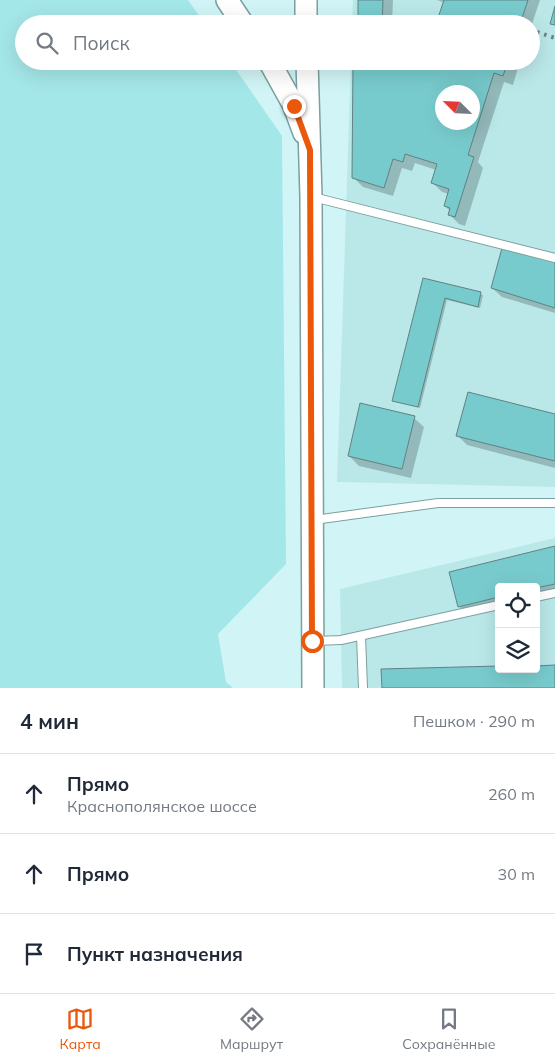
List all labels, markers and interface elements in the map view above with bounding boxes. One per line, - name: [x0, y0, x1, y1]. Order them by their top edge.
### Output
- search box: [15, 15, 540, 70]
- icon: search: [33, 29, 61, 57]
- text: Поиск: [73, 31, 130, 55]
- north arrow: [435, 85, 480, 130]
- route end: [283, 95, 306, 118]
- map controls: [495, 583, 540, 673]
- button: locate: [495, 583, 540, 628]
- button: layers: [495, 628, 540, 673]
- route start: [301, 630, 324, 653]
- text: 4 мин: [20, 708, 79, 734]
- text: Пешком · 290 m: [413, 711, 535, 731]
- text: Прямо: [67, 772, 129, 796]
- icon: ahead: [20, 780, 48, 808]
- text: 260 m: [488, 784, 535, 804]
- text: Краснополянское шоссе: [67, 796, 257, 816]
- icon: ahead: [20, 860, 48, 888]
- text: Прямо: [67, 862, 129, 886]
- text: 30 m: [498, 864, 535, 884]
- icon: arrive: [20, 940, 48, 968]
- text: Пункт назначения: [67, 942, 243, 966]
- tab: Карта: [60, 1005, 101, 1053]
- tab: Маршрут: [220, 1005, 283, 1053]
- tab: Сохранённые: [402, 1005, 495, 1053]

